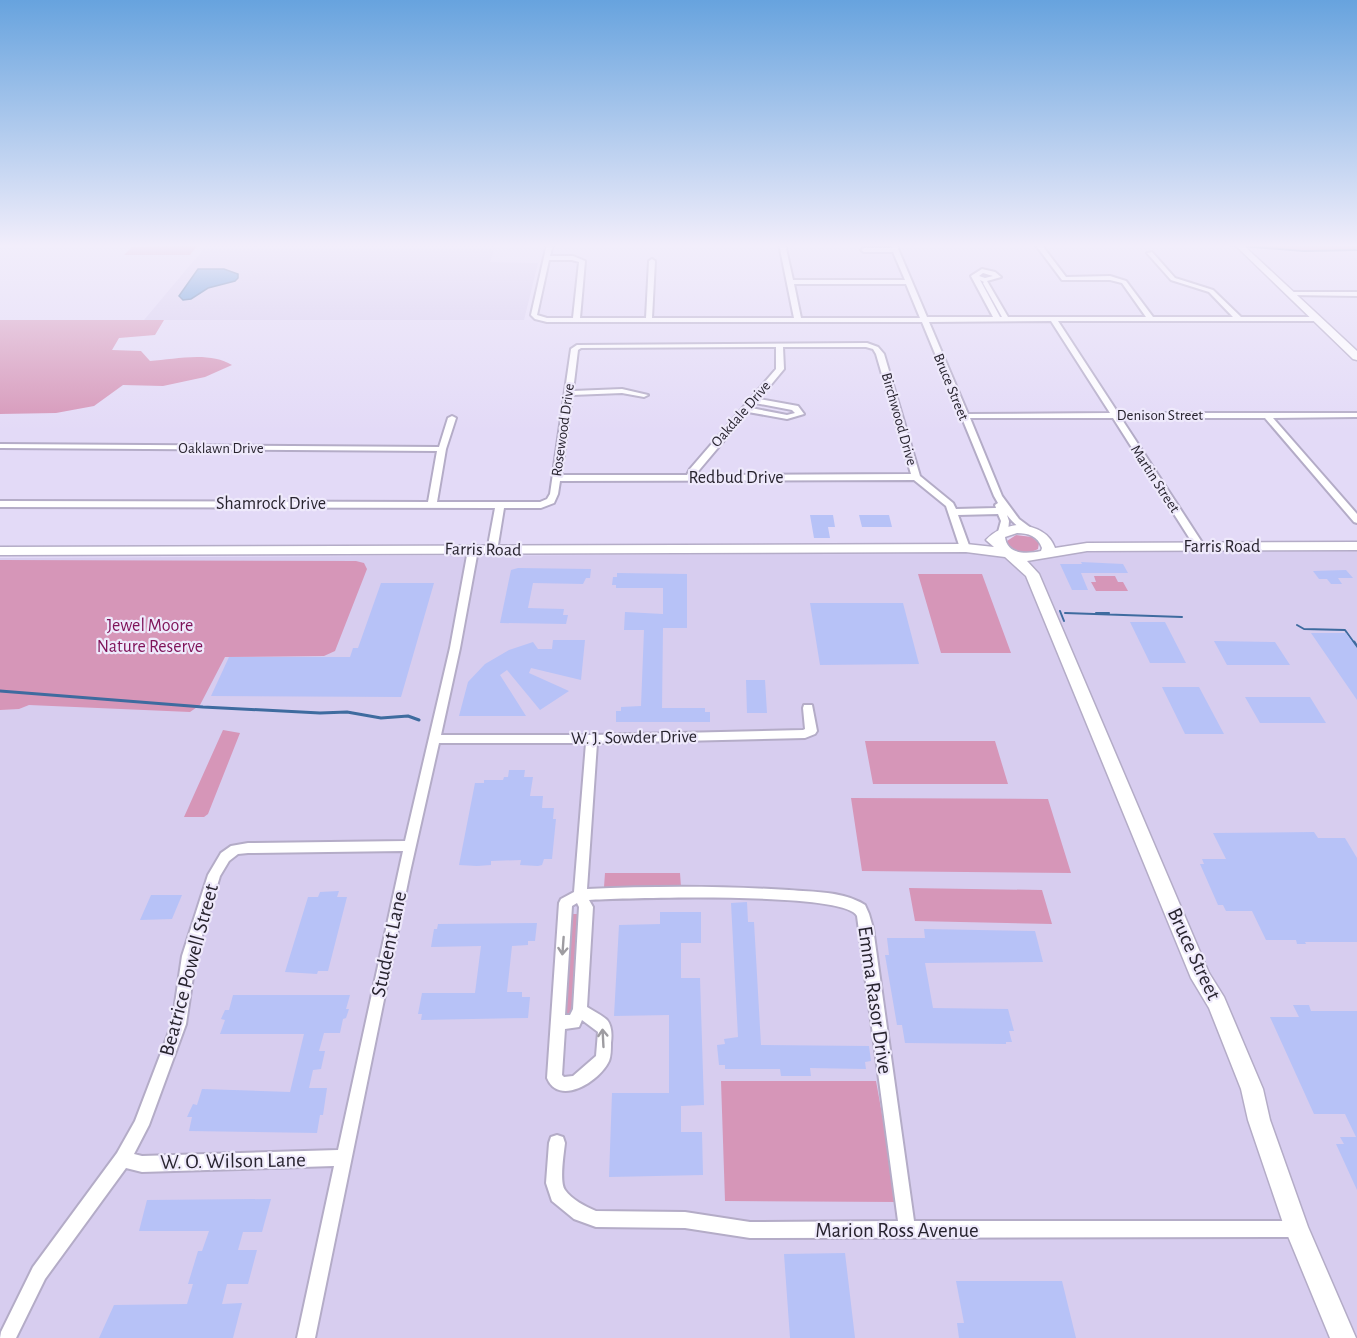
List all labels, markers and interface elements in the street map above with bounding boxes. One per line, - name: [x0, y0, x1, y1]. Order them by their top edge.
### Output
- street label: Bruce Street: [931, 351, 971, 423]
- street label: Birchwood Drive: [879, 371, 919, 467]
- street label: Oakdale Drive: [708, 378, 774, 450]
- street label: Rosewood Drive: [549, 382, 577, 477]
- street label: Denison Street: [1117, 408, 1203, 423]
- street label: Oaklawn Drive: [178, 441, 264, 456]
- street label: Martin Street: [1128, 443, 1182, 516]
- street label: Redbud Drive: [688, 469, 784, 487]
- street label: Shamrock Drive: [216, 495, 326, 513]
- street label: Farris Road: [1184, 538, 1260, 556]
- street label: Farris Road: [444, 540, 522, 560]
- park label: Jewel Moore Nature Reserve: [97, 617, 203, 656]
- street label: W. J. Sowder Drive: [571, 728, 697, 748]
- street label: Beatrice Powell Street: [156, 881, 222, 1058]
- street label: Student Lane: [368, 889, 410, 999]
- street label: Bruce Street: [1164, 905, 1225, 1004]
- street label: Emma Rasor Drive: [854, 925, 896, 1075]
- one-way arrow: [557, 935, 568, 955]
- one-way arrow: [598, 1028, 609, 1048]
- street label: W. O. Wilson Lane: [160, 1149, 306, 1173]
- street label: Marion Ross Avenue: [815, 1220, 979, 1241]

